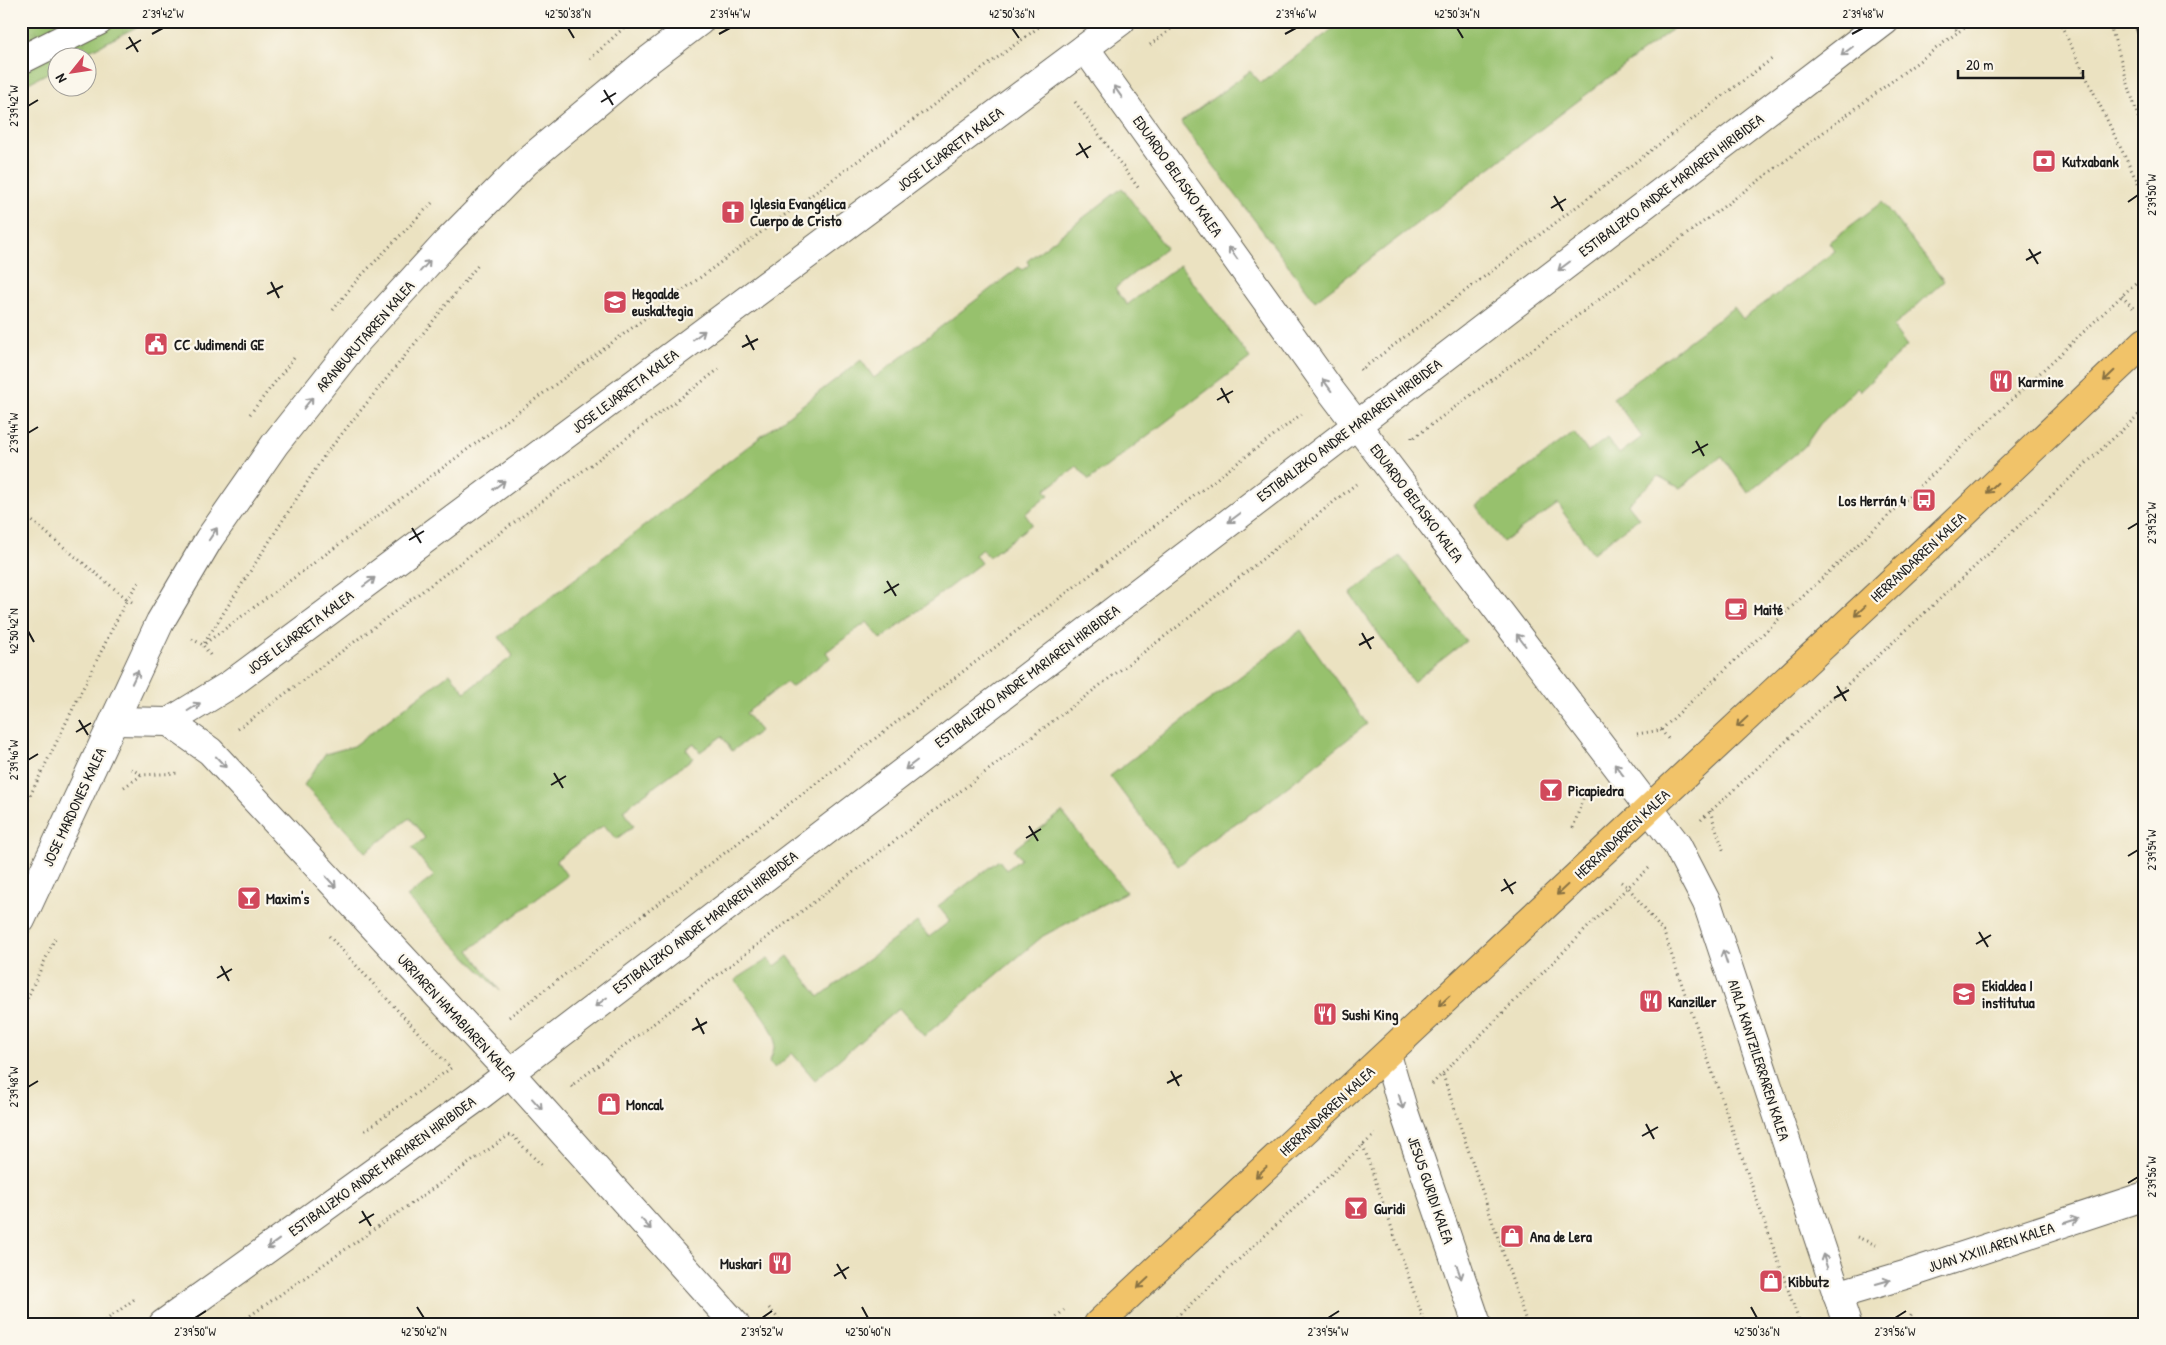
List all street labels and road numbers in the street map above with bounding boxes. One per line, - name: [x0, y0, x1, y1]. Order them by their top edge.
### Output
- street label: JOSE LEJARRETA KALEA: [892, 101, 1008, 196]
- street label: ESTIBALIZKO ANDRE MARIAREN HIRIBIDEA: [1574, 108, 1768, 262]
- street label: EDUARDO BELASKO KALEA: [1128, 111, 1228, 241]
- street label: ARANBURUTARREN KALEA: [311, 275, 420, 396]
- street label: JOSE LEJARRETA KALEA: [567, 343, 683, 438]
- street label: ESTIBALIZKO ANDRE MARIAREN HIRIBIDEA: [1252, 353, 1446, 507]
- street label: EDUARDO BELASKO KALEA: [1365, 439, 1469, 567]
- street label: HERRANDARREN KALEA: [1866, 507, 1971, 607]
- street label: JOSE LEJARRETA KALEA: [242, 584, 358, 679]
- street label: ESTIBALIZKO ANDRE MARIAREN HIRIBIDEA: [930, 599, 1124, 753]
- street label: JOSE MARDONES KALEA: [37, 743, 111, 870]
- street label: HERRANDARREN KALEA: [1570, 784, 1675, 884]
- street label: ESTIBALIZKO ANDRE MARIAREN HIRIBIDEA: [608, 845, 802, 999]
- street label: URRIAREN HAMABIAREN KALEA: [393, 949, 522, 1085]
- street label: AIALA KANTZILERRAREN KALEA: [1723, 977, 1795, 1144]
- street label: HERRANDARREN KALEA: [1275, 1061, 1380, 1161]
- street label: ESTIBALIZKO ANDRE MARIAREN HIRIBIDEA: [284, 1091, 480, 1241]
- street label: JESUS GURIDI KALEA: [1403, 1134, 1459, 1247]
- street label: JUAN XXIII.AREN KALEA: [1925, 1217, 2057, 1277]

